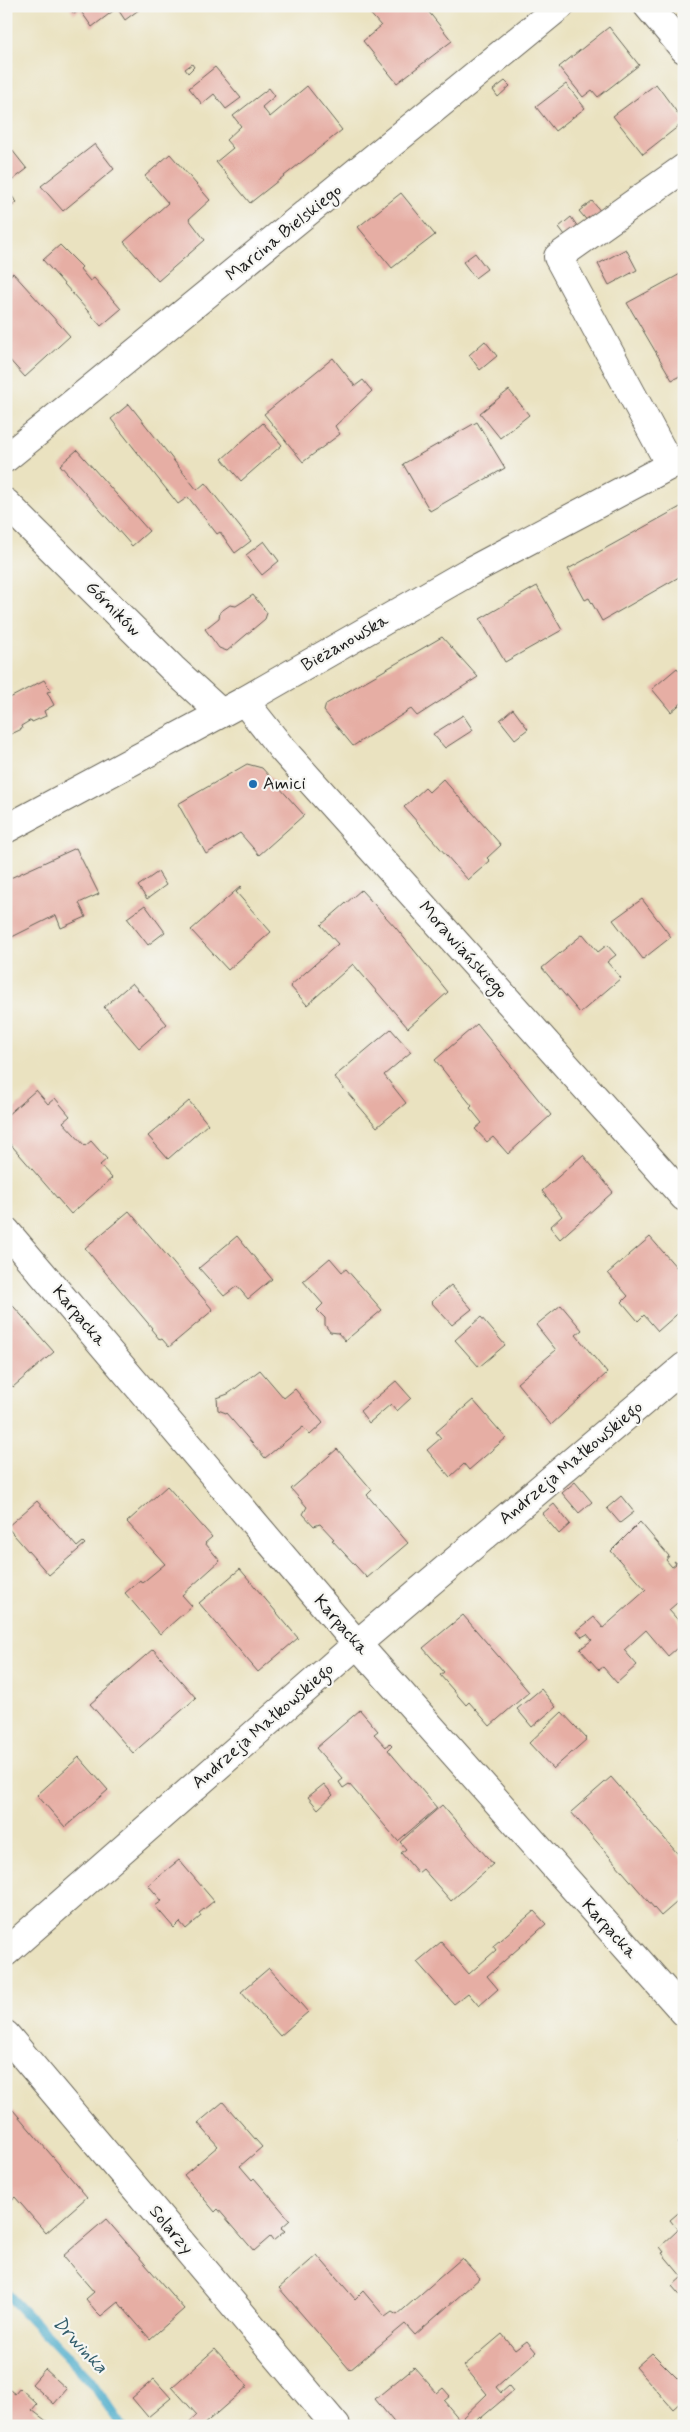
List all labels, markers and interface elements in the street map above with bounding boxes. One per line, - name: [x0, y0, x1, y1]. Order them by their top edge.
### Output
- street label: Marcina Bielskiego: [221, 179, 348, 288]
- street label: Górników: [80, 576, 146, 642]
- street label: Bieżanowska: [297, 608, 393, 678]
- place label: Amici: [263, 772, 306, 796]
- marker: Amici: [247, 778, 259, 790]
- street label: Morawiańskiego: [412, 896, 513, 1004]
- street label: Karpacka: [46, 1280, 112, 1352]
- street label: Andrzeja Małkowskiego: [494, 1396, 649, 1532]
- street label: Karpacka: [308, 1590, 374, 1661]
- street label: Andrzeja Małkowskiego: [187, 1658, 341, 1796]
- street label: Karpacka: [576, 1894, 642, 1964]
- street label: Solarzy: [143, 2200, 199, 2260]
- water label: Drwinka: [47, 2311, 113, 2380]

